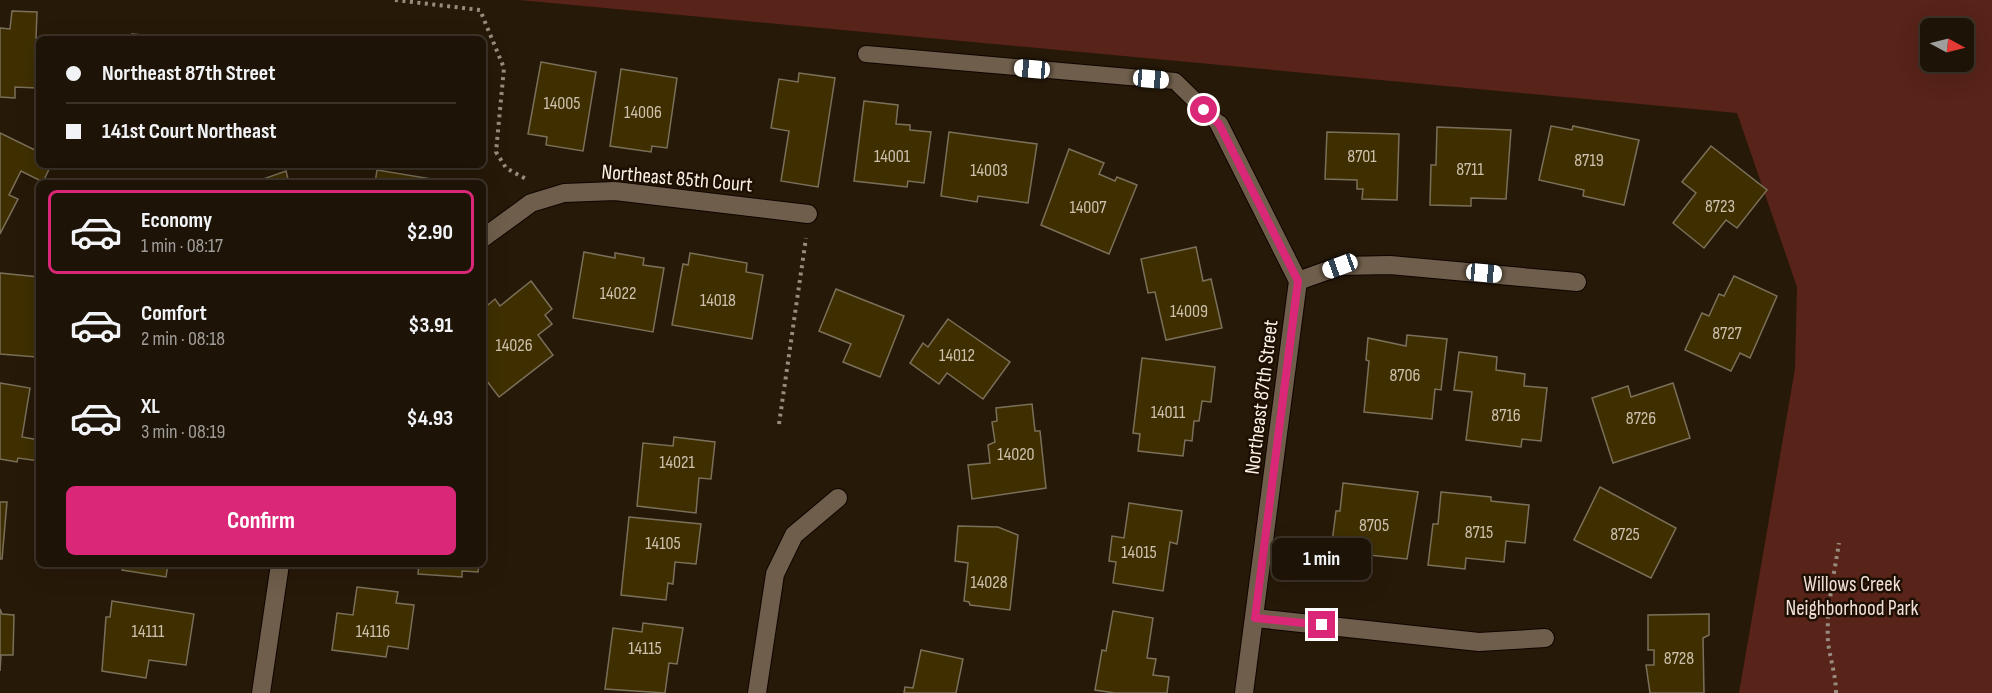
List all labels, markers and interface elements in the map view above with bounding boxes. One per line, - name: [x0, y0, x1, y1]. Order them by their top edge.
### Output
- north arrow: [1920, 18, 1974, 72]
- map controls: [1920, 18, 1974, 72]
- car: [1013, 58, 1051, 80]
- text: Northeast 87th Street: [102, 60, 275, 87]
- car: [1132, 68, 1170, 90]
- house number: 14005: [543, 93, 581, 114]
- route start: [1190, 96, 1217, 123]
- house number: 14006: [624, 102, 662, 123]
- text: 141st Court Northeast: [102, 118, 277, 145]
- house number: 14001: [874, 146, 911, 167]
- house number: 8701: [1347, 146, 1377, 167]
- house number: 8719: [1574, 150, 1604, 171]
- street label: Northeast 85th Court: [600, 159, 753, 198]
- house number: 8711: [1456, 159, 1485, 180]
- house number: 14003: [970, 160, 1008, 181]
- house number: 8723: [1705, 196, 1735, 217]
- house number: 14007: [1069, 197, 1107, 218]
- icon: car: [69, 205, 123, 259]
- text: Economy: [141, 207, 212, 234]
- text: $2.90: [407, 219, 453, 246]
- text: 1 min · 08:17: [141, 234, 223, 258]
- car: [1320, 251, 1360, 281]
- car: [1465, 262, 1503, 284]
- house number: 14022: [600, 283, 636, 304]
- house number: 14018: [700, 290, 736, 311]
- icon: car: [69, 298, 123, 352]
- text: Comfort: [141, 300, 207, 327]
- house number: 14009: [1170, 301, 1208, 322]
- text: $3.91: [408, 312, 453, 339]
- street label: Northeast 87th Street: [1240, 318, 1283, 476]
- house number: 8727: [1712, 323, 1743, 344]
- text: 2 min · 08:18: [141, 327, 225, 351]
- house number: 14026: [495, 335, 533, 356]
- house number: 14012: [939, 345, 975, 366]
- house number: 8706: [1390, 365, 1421, 386]
- icon: car: [69, 391, 123, 445]
- text: XL: [141, 393, 160, 420]
- house number: 14011: [1151, 402, 1186, 423]
- text: $4.93: [407, 405, 453, 432]
- house number: 8716: [1491, 405, 1521, 426]
- house number: 8726: [1626, 408, 1656, 429]
- text: 3 min · 08:19: [141, 420, 225, 444]
- house number: 14020: [997, 444, 1035, 465]
- house number: 14021: [659, 452, 696, 473]
- button: Confirm: [66, 486, 456, 555]
- house number: 8705: [1359, 515, 1389, 536]
- house number: 8715: [1465, 522, 1493, 543]
- house number: 8725: [1610, 524, 1640, 545]
- house number: 14105: [645, 533, 681, 554]
- callout: 1 min: [1272, 538, 1372, 580]
- house number: 14015: [1121, 542, 1157, 563]
- text: 1 min: [1303, 547, 1340, 571]
- house number: 14028: [970, 572, 1008, 593]
- park label: Willows Creek Neighborhood Park: [1785, 572, 1919, 621]
- route end: [1308, 611, 1335, 638]
- house number: 14111: [132, 621, 165, 642]
- house number: 14116: [356, 621, 390, 642]
- house number: 14115: [628, 638, 662, 659]
- house number: 8728: [1664, 648, 1694, 669]

